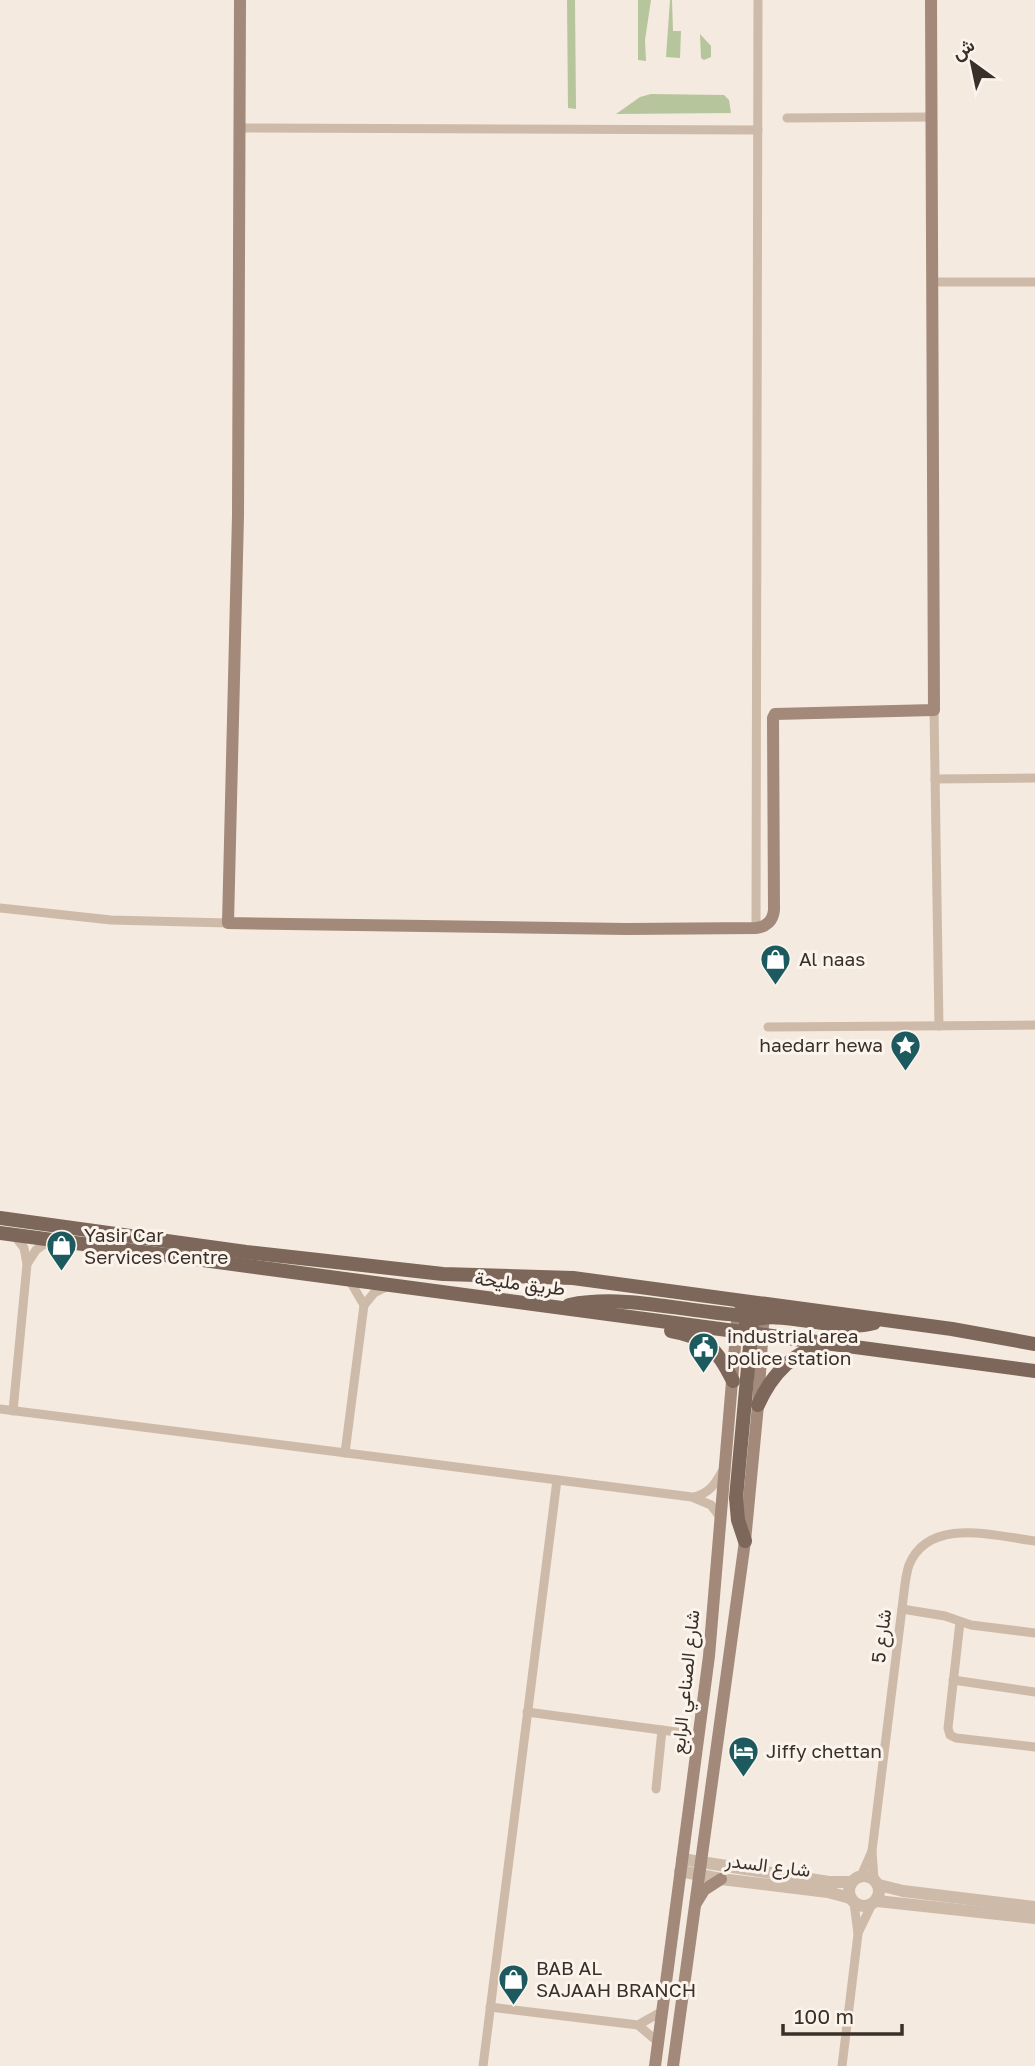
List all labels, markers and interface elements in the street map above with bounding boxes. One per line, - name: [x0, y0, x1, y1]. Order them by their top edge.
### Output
- north arrow: [937, 28, 1007, 98]
- text: ش: [947, 32, 979, 65]
- shop icon: Al naas: [759, 942, 793, 986]
- place label: Al naas: [799, 947, 865, 970]
- place icon: haedarr hewa: [889, 1028, 923, 1072]
- place label: haedarr hewa: [759, 1033, 883, 1056]
- place label: Yasir Car Services Centre: [84, 1223, 228, 1268]
- shop icon: Yasir Car Services Centre: [44, 1229, 78, 1273]
- street label: طريق مليحة: [473, 1266, 567, 1300]
- place label: industrial area police station: [727, 1324, 858, 1369]
- public building icon: industrial area police station: [687, 1330, 721, 1374]
- street label: شارع 5: [866, 1608, 897, 1664]
- street label: شارع الصناعي الرابع: [665, 1609, 708, 1756]
- hotel icon: Jiffy chettan: [726, 1734, 760, 1778]
- place label: Jiffy chettan: [766, 1739, 882, 1762]
- street label: شارع السدر: [723, 1848, 812, 1883]
- place label: BAB AL SAJAAH BRANCH: [536, 1956, 696, 2001]
- shop icon: BAB AL SAJAAH BRANCH: [496, 1962, 530, 2006]
- scale bar: [783, 1993, 902, 2037]
- text: 100 m: [794, 2003, 854, 2029]

